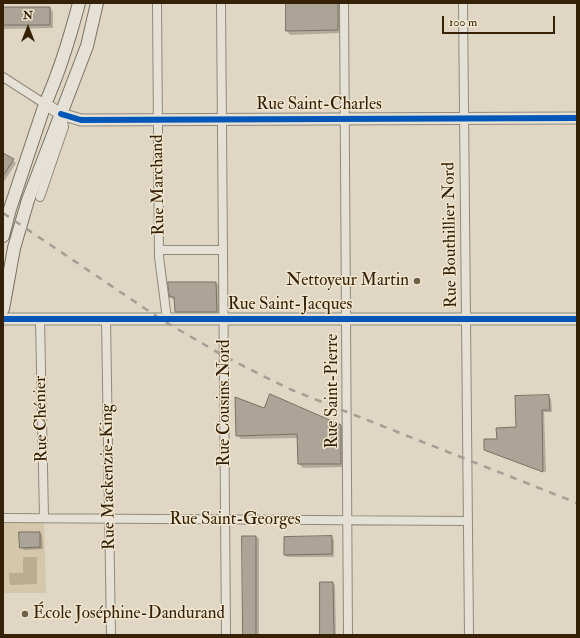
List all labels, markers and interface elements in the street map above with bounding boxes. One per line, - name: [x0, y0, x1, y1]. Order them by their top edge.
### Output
- north arrow: [8, 8, 48, 48]
- scale bar: [444, 8, 557, 34]
- text: N: [23, 9, 33, 22]
- text: 100 m: [449, 15, 477, 30]
- street label: Rue Saint-Charles: [256, 95, 382, 115]
- street label: Rue Marchand: [148, 134, 170, 236]
- street label: Rue Bouthillier Nord: [440, 162, 462, 308]
- place label: Nettoyeur Martin: [286, 271, 409, 291]
- marker: Nettoyeur Martin: [412, 276, 422, 286]
- street label: Rue Saint-Jacques: [228, 295, 352, 315]
- street label: Rue Saint-Pierre: [323, 334, 343, 448]
- street label: Rue Cousins Nord: [215, 339, 235, 467]
- street label: Rue Chénier: [31, 376, 53, 462]
- street label: Rue Mackenzie-King: [98, 404, 120, 550]
- street label: Rue Saint-Georges: [170, 510, 300, 530]
- place label: École Joséphine-Dandurand: [33, 604, 225, 624]
- marker: École Joséphine-Dandurand: [20, 609, 30, 619]

